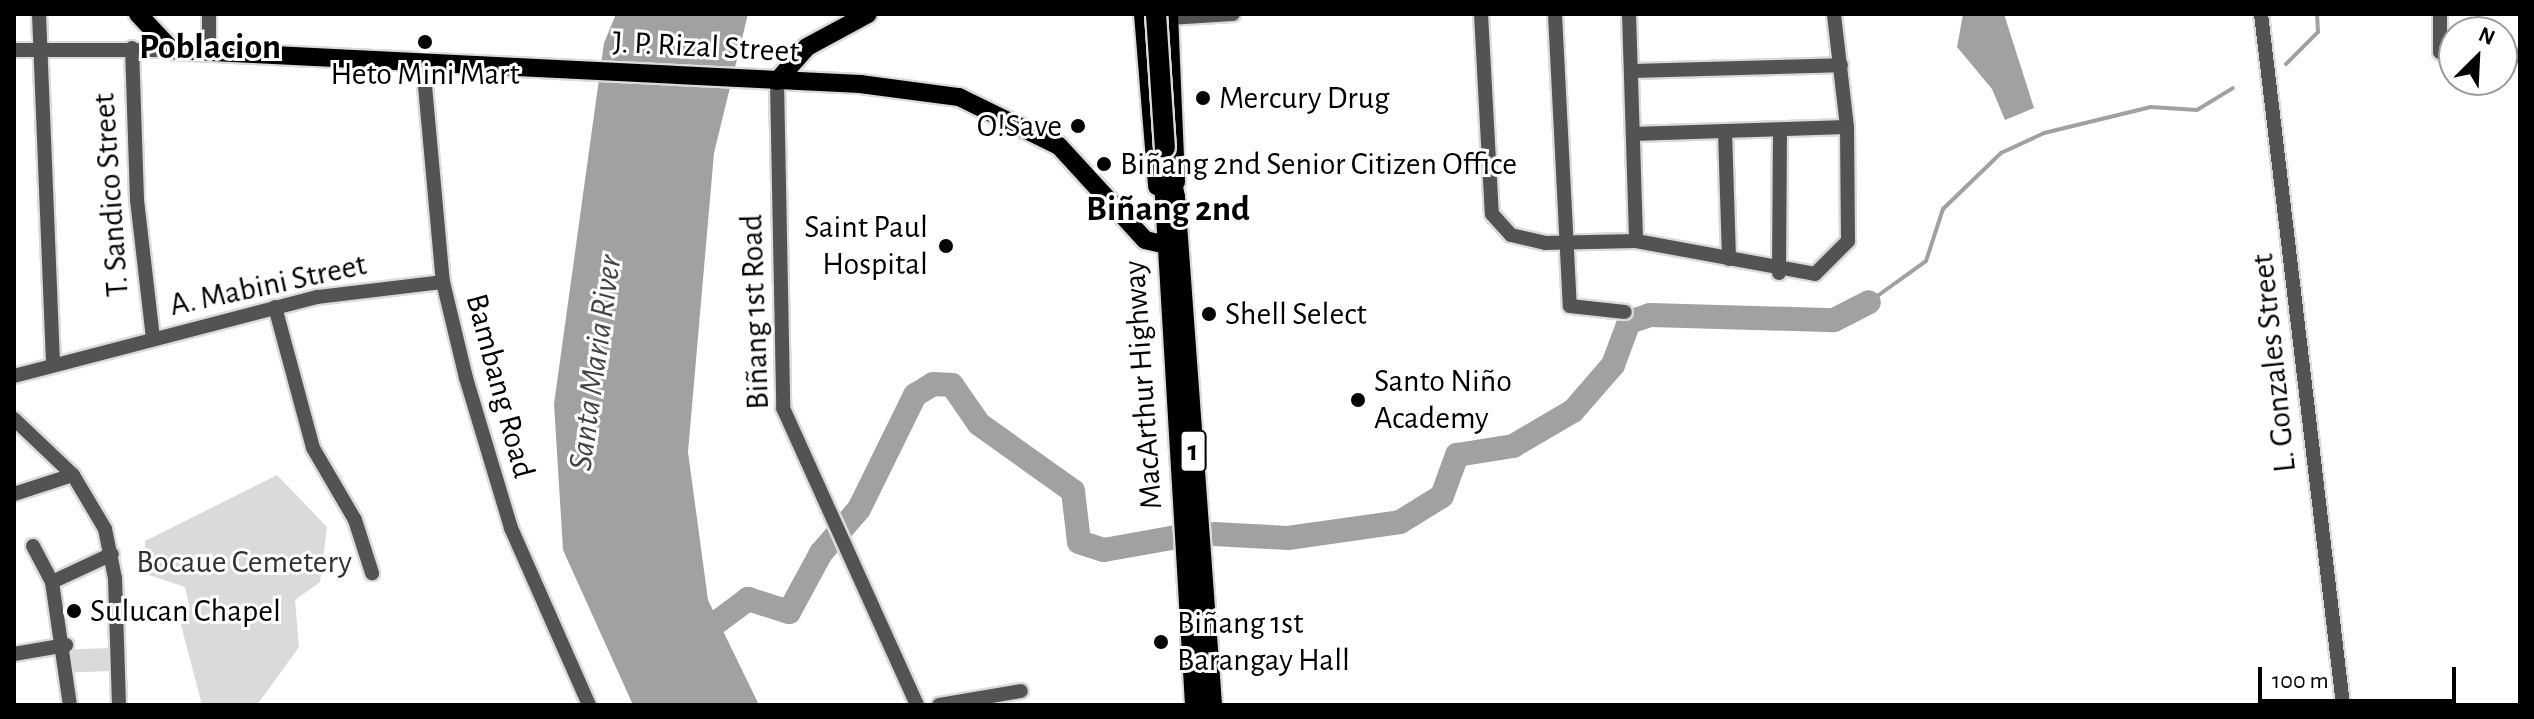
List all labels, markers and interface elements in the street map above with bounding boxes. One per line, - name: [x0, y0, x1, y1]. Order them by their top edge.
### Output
- north arrow: [2438, 16, 2518, 96]
- street label: J. P. Rizal Street: [612, 23, 800, 71]
- text: N: [2475, 23, 2498, 49]
- district label: Poblacion: [139, 26, 281, 70]
- marker: Heto Mini Mart: [416, 33, 434, 51]
- place label: Heto Mini Mart: [330, 55, 520, 93]
- place label: Mercury Drug: [1219, 79, 1390, 117]
- marker: Mercury Drug: [1194, 89, 1212, 107]
- street label: T. Sandico Street: [85, 92, 137, 298]
- place label: O!Save: [977, 107, 1062, 145]
- marker: O!Save: [1069, 117, 1087, 135]
- place label: Biñang 2nd Senior Citizen Office: [1120, 145, 1517, 183]
- marker: Biñang 2nd Senior Citizen Office: [1095, 155, 1113, 173]
- district label: Biñang 2nd: [1086, 188, 1250, 232]
- place label: Saint Paul Hospital: [804, 209, 928, 284]
- street label: Biñang 1st Road: [732, 214, 778, 410]
- marker: Saint Paul Hospital: [935, 235, 957, 257]
- street label: A. Mabini Street: [166, 245, 370, 325]
- street label: L. Gonzales Street: [2243, 252, 2305, 474]
- water label: Santa Maria River: [561, 253, 631, 473]
- street label: MacArthur Highway: [1115, 259, 1171, 511]
- street label: Bambang Road: [457, 290, 543, 482]
- place label: Shell Select: [1225, 295, 1367, 333]
- marker: Shell Select: [1200, 305, 1218, 323]
- place label: Santo Niño Academy: [1374, 363, 1512, 438]
- marker: Santo Niño Academy: [1349, 391, 1367, 409]
- road number: 1: [1179, 425, 1207, 477]
- park label: Bocaue Cemetery: [136, 543, 352, 581]
- place label: Sulucan Chapel: [90, 592, 281, 630]
- marker: Sulucan Chapel: [65, 602, 83, 620]
- place label: Biñang 1st Barangay Hall: [1177, 605, 1350, 680]
- marker: Biñang 1st Barangay Hall: [1152, 633, 1170, 651]
- scale bar: [2262, 651, 2460, 701]
- text: 100 m: [2272, 669, 2329, 693]

